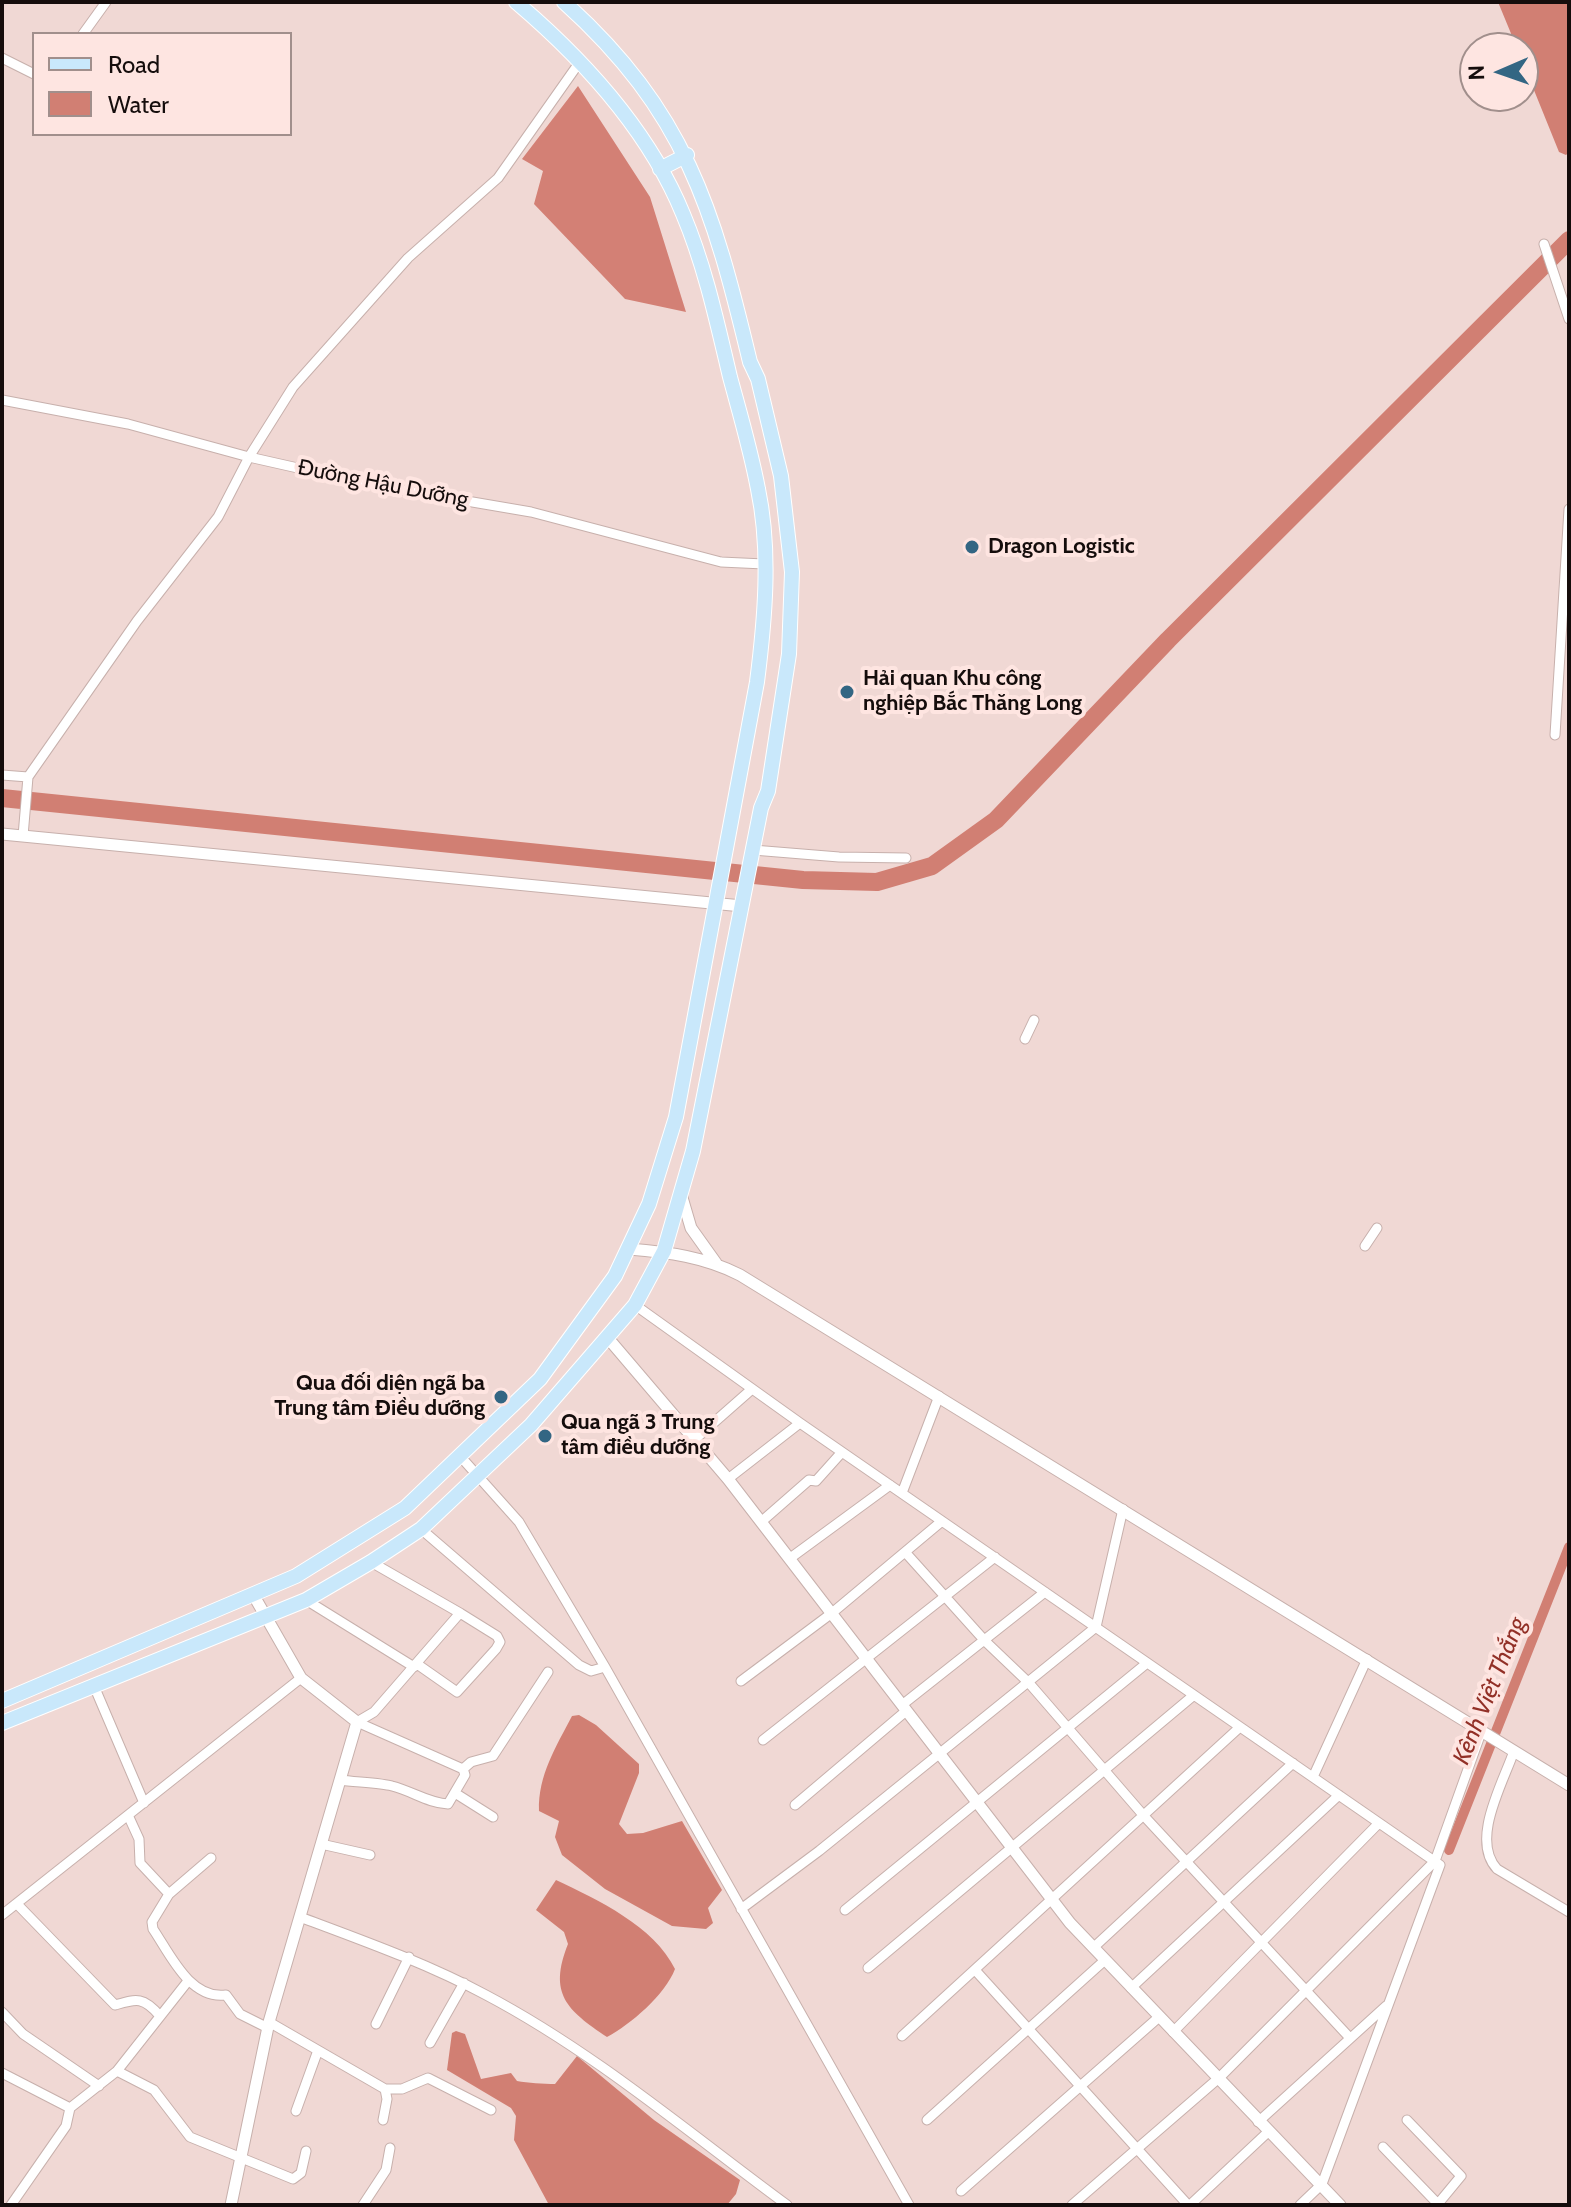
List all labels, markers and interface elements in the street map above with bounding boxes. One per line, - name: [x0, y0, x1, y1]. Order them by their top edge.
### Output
- legend: [32, 32, 292, 136]
- north arrow: [1459, 32, 1539, 112]
- text: Road: [108, 50, 160, 79]
- text: N: [1463, 65, 1490, 81]
- text: Water: [108, 90, 169, 119]
- street label: Đường Hậu Dưỡng: [296, 455, 470, 513]
- place label: Dragon Logistic: [988, 534, 1135, 560]
- marker: Dragon Logistic: [963, 538, 981, 556]
- place label: Hải quan Khu công nghiệp Bắc Thăng Long: [863, 666, 1082, 718]
- marker: Hải quan Khu công nghiệp Bắc Thăng Long: [838, 683, 856, 701]
- place label: Qua đối diện ngã ba Trung tâm Điều dưỡng: [274, 1371, 485, 1422]
- marker: Qua đối diện ngã ba Trung tâm Điều dưỡng: [492, 1388, 510, 1406]
- place label: Qua ngã 3 Trung tâm điều dưỡng: [561, 1410, 714, 1462]
- marker: Qua ngã 3 Trung tâm điều dưỡng: [536, 1427, 554, 1445]
- water label: Kênh Việt Thắng: [1447, 1613, 1533, 1769]

